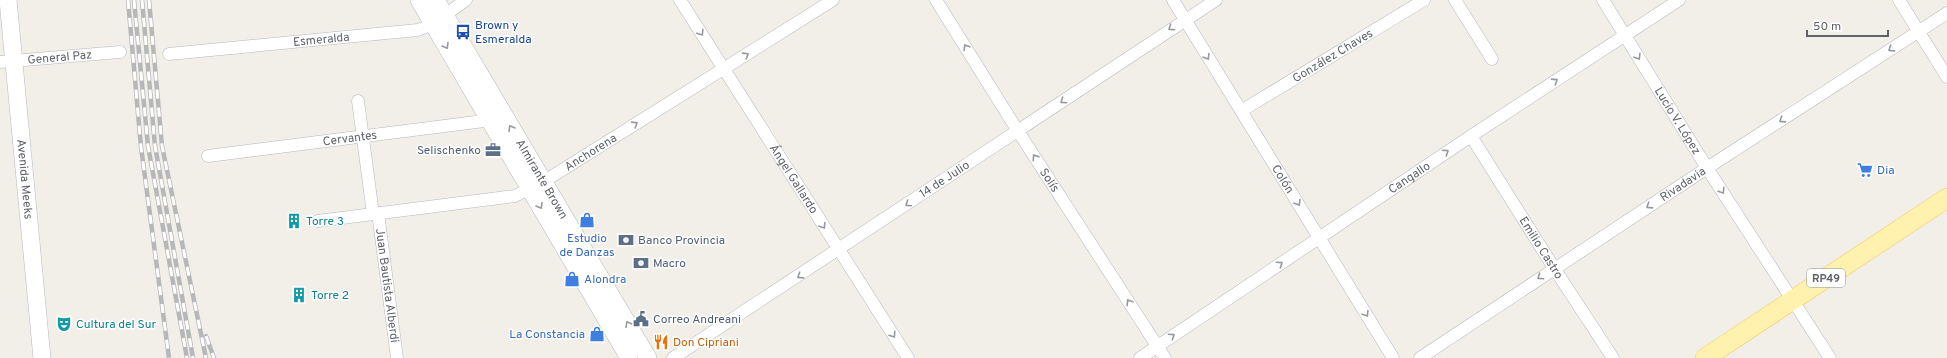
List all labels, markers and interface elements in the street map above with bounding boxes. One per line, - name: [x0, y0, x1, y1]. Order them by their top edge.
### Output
- scale bar: [1807, 12, 1888, 38]
- place label: Brown y Esmeralda: [475, 18, 531, 48]
- text: 50 m: [1813, 19, 1841, 35]
- bus stop icon: Brown y Esmeralda: [454, 23, 472, 41]
- one-way arrow: [1168, 24, 1175, 31]
- street label: González Chaves: [1290, 26, 1376, 87]
- one-way arrow: [696, 29, 704, 36]
- street label: Esmeralda: [292, 30, 350, 51]
- one-way arrow: [442, 42, 449, 49]
- one-way arrow: [963, 44, 971, 51]
- one-way arrow: [1888, 45, 1895, 52]
- street label: General Paz: [27, 47, 93, 69]
- one-way arrow: [741, 52, 748, 59]
- one-way arrow: [1203, 53, 1210, 60]
- one-way arrow: [1633, 53, 1641, 60]
- one-way arrow: [1551, 78, 1558, 86]
- street label: Lucio V. López: [1650, 84, 1704, 158]
- one-way arrow: [1060, 96, 1067, 104]
- one-way arrow: [1779, 115, 1786, 122]
- one-way arrow: [631, 121, 638, 128]
- one-way arrow: [509, 125, 516, 132]
- street label: Cervantes: [322, 128, 378, 150]
- street label: Anchorena: [562, 131, 620, 175]
- street label: Almirante Brown: [511, 137, 571, 222]
- street label: Avenida Meeks: [12, 138, 36, 220]
- office icon: Selischenko: [484, 141, 502, 159]
- street label: Ángel Gallardo: [765, 142, 821, 217]
- place label: Selischenko: [417, 143, 481, 159]
- one-way arrow: [1442, 150, 1449, 157]
- one-way arrow: [1032, 154, 1040, 161]
- street label: 14 de Julio: [917, 157, 973, 202]
- street label: Cangallo: [1386, 158, 1434, 198]
- supermarket icon: Dia: [1856, 161, 1874, 179]
- street label: Colón: [1267, 162, 1297, 197]
- place label: Dia: [1877, 163, 1895, 179]
- street label: Rivadavia: [1657, 164, 1709, 206]
- street label: Solís: [1035, 166, 1062, 196]
- one-way arrow: [1717, 187, 1725, 194]
- one-way arrow: [905, 199, 912, 207]
- one-way arrow: [1293, 199, 1301, 206]
- one-way arrow: [1646, 201, 1653, 209]
- one-way arrow: [536, 202, 543, 209]
- shop icon: Estudio de Danzas: [578, 211, 596, 229]
- building icon: Torre 3: [285, 212, 303, 230]
- place label: Torre 3: [306, 214, 344, 230]
- street label: Emilio Castro: [1515, 214, 1566, 283]
- one-way arrow: [818, 222, 825, 229]
- street label: Juan Bautista Alberdi: [371, 227, 402, 344]
- place label: Estudio de Danzas: [559, 231, 615, 261]
- bank icon: Banco Provincia: [617, 231, 635, 249]
- place label: Banco Provincia: [638, 233, 725, 249]
- bank icon: Macro: [632, 254, 650, 272]
- place label: Macro: [653, 256, 686, 272]
- one-way arrow: [1276, 261, 1283, 269]
- road number: RP49: [1807, 269, 1845, 287]
- shop icon: Alondra: [563, 270, 581, 288]
- one-way arrow: [797, 271, 804, 279]
- place label: Alondra: [584, 272, 626, 288]
- one-way arrow: [1538, 272, 1545, 279]
- building icon: Torre 2: [290, 286, 308, 304]
- place label: Torre 2: [311, 288, 349, 304]
- one-way arrow: [1126, 299, 1134, 306]
- public building icon: Correo Andreani: [632, 310, 650, 328]
- one-way arrow: [1362, 310, 1369, 317]
- place label: Correo Andreani: [653, 312, 741, 328]
- theatre icon: Cultura del Sur: [55, 315, 73, 333]
- place label: Cultura del Sur: [76, 317, 156, 333]
- one-way arrow: [625, 321, 632, 328]
- shop icon: La Constancia: [588, 325, 606, 343]
- place label: La Constancia: [509, 327, 585, 343]
- one-way arrow: [888, 331, 896, 338]
- restaurant icon: Don Cipriani: [652, 333, 670, 351]
- one-way arrow: [1168, 334, 1175, 341]
- place label: Don Cipriani: [673, 335, 739, 351]

